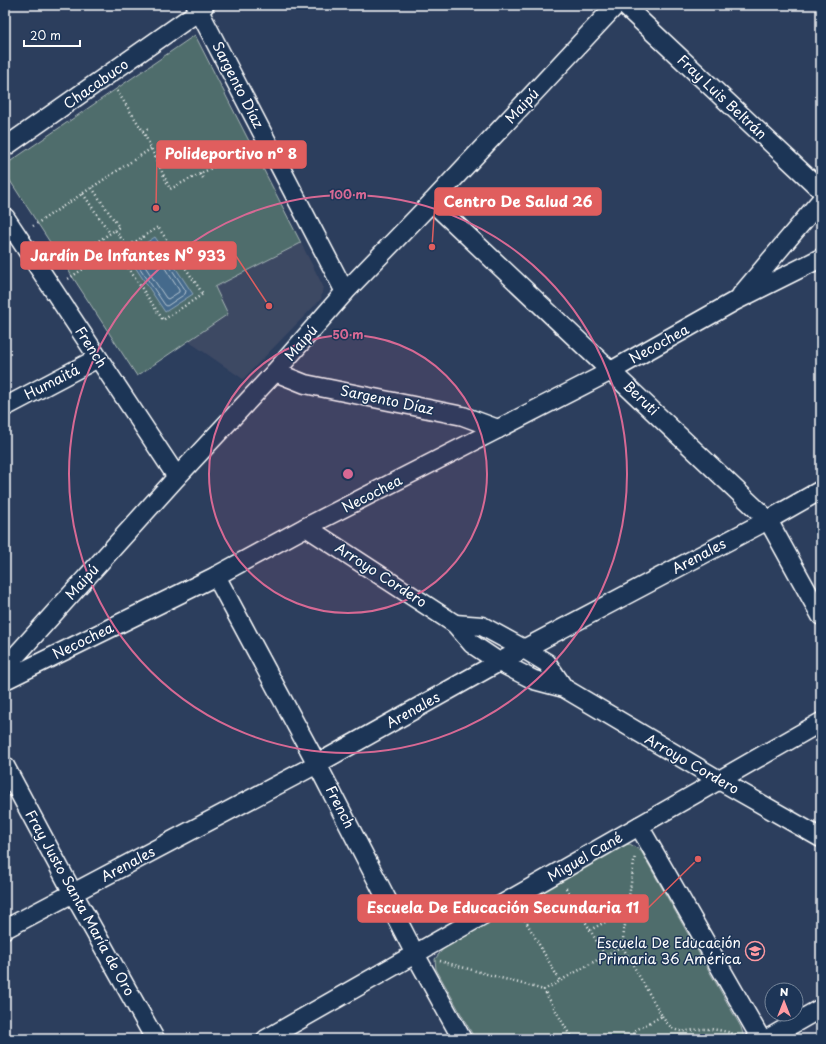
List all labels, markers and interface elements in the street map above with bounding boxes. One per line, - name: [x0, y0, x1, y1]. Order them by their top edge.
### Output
- scale bar: [24, 22, 80, 48]
- text: 20 m: [30, 26, 61, 44]
- street label: Sargento Díaz: [208, 38, 269, 132]
- street label: Fray Luis Beltrán: [673, 49, 772, 144]
- street label: Chacabuco: [59, 53, 133, 114]
- street label: Maipú: [500, 83, 544, 128]
- callout: Polideportivo n° 8: [157, 141, 306, 168]
- text: Polideportivo n° 8: [165, 141, 297, 164]
- text: 100 m: [329, 185, 367, 203]
- callout: Centro De Salud 26: [435, 188, 601, 215]
- text: Centro De Salud 26: [444, 189, 593, 212]
- callout: Jardín De Infantes Nº 933: [21, 242, 236, 269]
- text: Jardín De Infantes Nº 933: [30, 243, 226, 266]
- street label: Necochea: [625, 318, 693, 369]
- street label: Maipú: [279, 320, 322, 365]
- street label: French: [70, 322, 113, 371]
- text: 50 m: [332, 325, 364, 343]
- street label: Humaitá: [21, 359, 83, 404]
- street label: Beruti: [619, 375, 664, 420]
- street label: Sargento Díaz: [338, 379, 436, 420]
- centre of rings: [341, 467, 355, 481]
- street label: Necochea: [338, 469, 406, 518]
- street label: Arenales: [668, 533, 730, 579]
- street label: Arroyo Cordero: [331, 537, 431, 612]
- street label: Maipú: [60, 559, 103, 604]
- street label: Necochea: [49, 617, 117, 664]
- street label: Arenales: [382, 686, 443, 733]
- street label: Arroyo Cordero: [641, 728, 743, 799]
- street label: French: [321, 782, 360, 832]
- street label: Fray Justo Santa María de Oro: [20, 806, 140, 1000]
- street label: Miguel Cané: [543, 826, 626, 887]
- street label: Arenales: [97, 841, 159, 887]
- callout: Escuela De Educación Secundaria 11: [358, 895, 648, 922]
- text: Escuela De Educación Secundaria 11: [367, 895, 639, 918]
- place label: Escuela De Educación Primaria 36 América: [596, 932, 742, 969]
- school or university icon: Escuela De Educación Primaria 36 América: [744, 940, 766, 962]
- north arrow: [764, 982, 804, 1022]
- text: N: [780, 983, 789, 1000]

